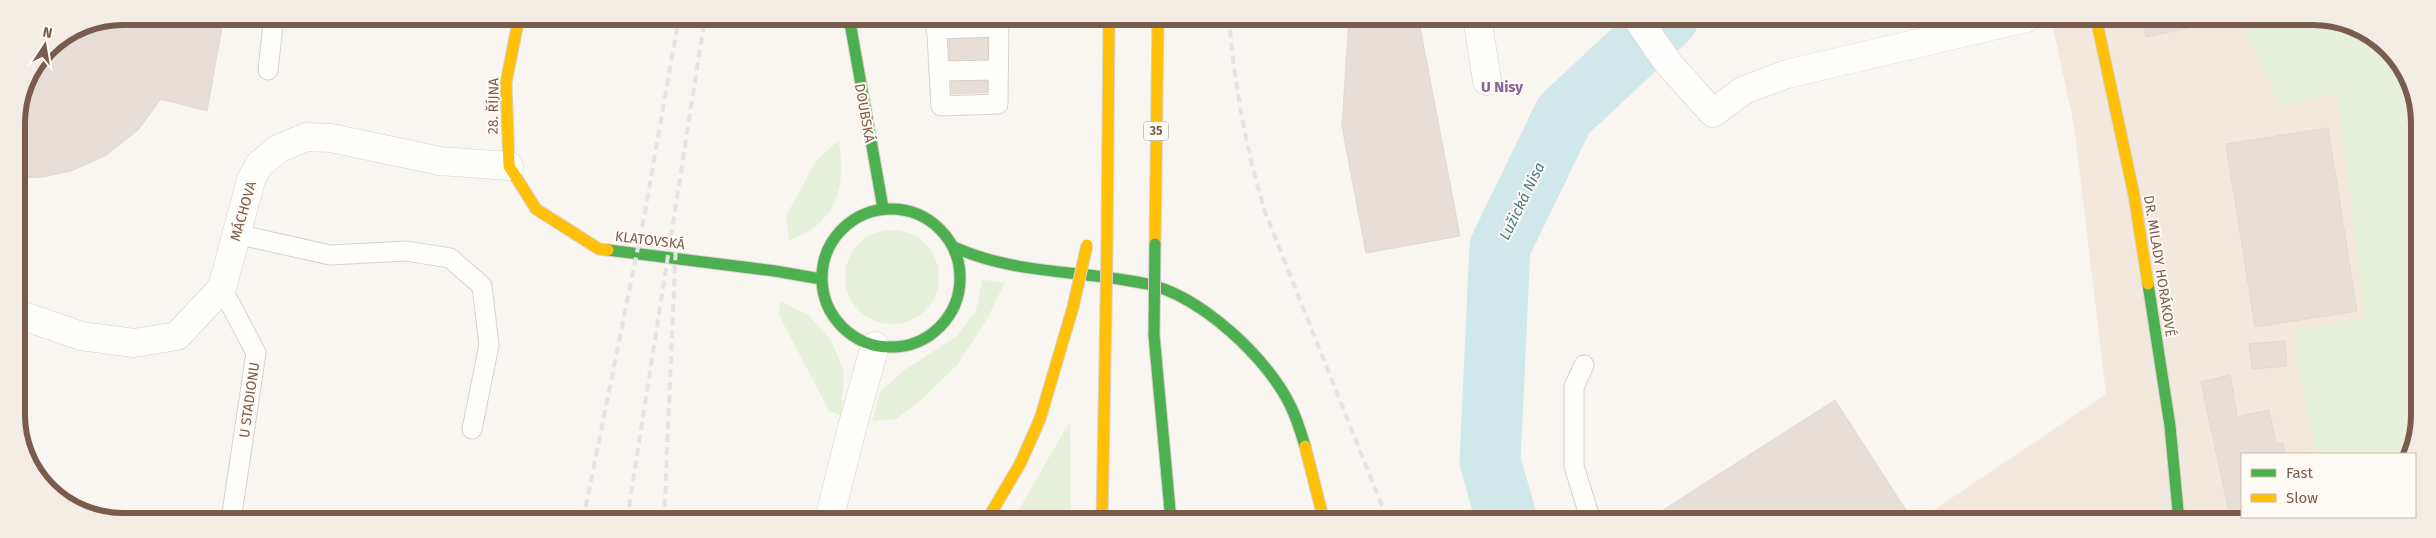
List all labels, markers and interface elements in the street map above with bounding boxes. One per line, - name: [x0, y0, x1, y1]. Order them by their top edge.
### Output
- north arrow: [20, 20, 70, 70]
- text: N: [41, 23, 54, 42]
- street label: 28. ŘÍJNA: [484, 78, 502, 134]
- district label: U Nisy: [1481, 78, 1523, 96]
- street label: DOUBSKÁ: [851, 82, 879, 144]
- road number: 35: [1144, 122, 1168, 140]
- water label: Lužická Nisa: [1496, 159, 1548, 243]
- street label: MÁCHOVA: [226, 179, 260, 243]
- street label: DR. MILADY HORÁKOVÉ: [2140, 194, 2180, 338]
- street label: KLATOVSKÁ: [614, 227, 686, 253]
- street label: U STADIONU: [236, 361, 263, 439]
- legend: [2241, 453, 2416, 518]
- text: Fast: [2286, 464, 2313, 482]
- text: Slow: [2286, 489, 2318, 507]

